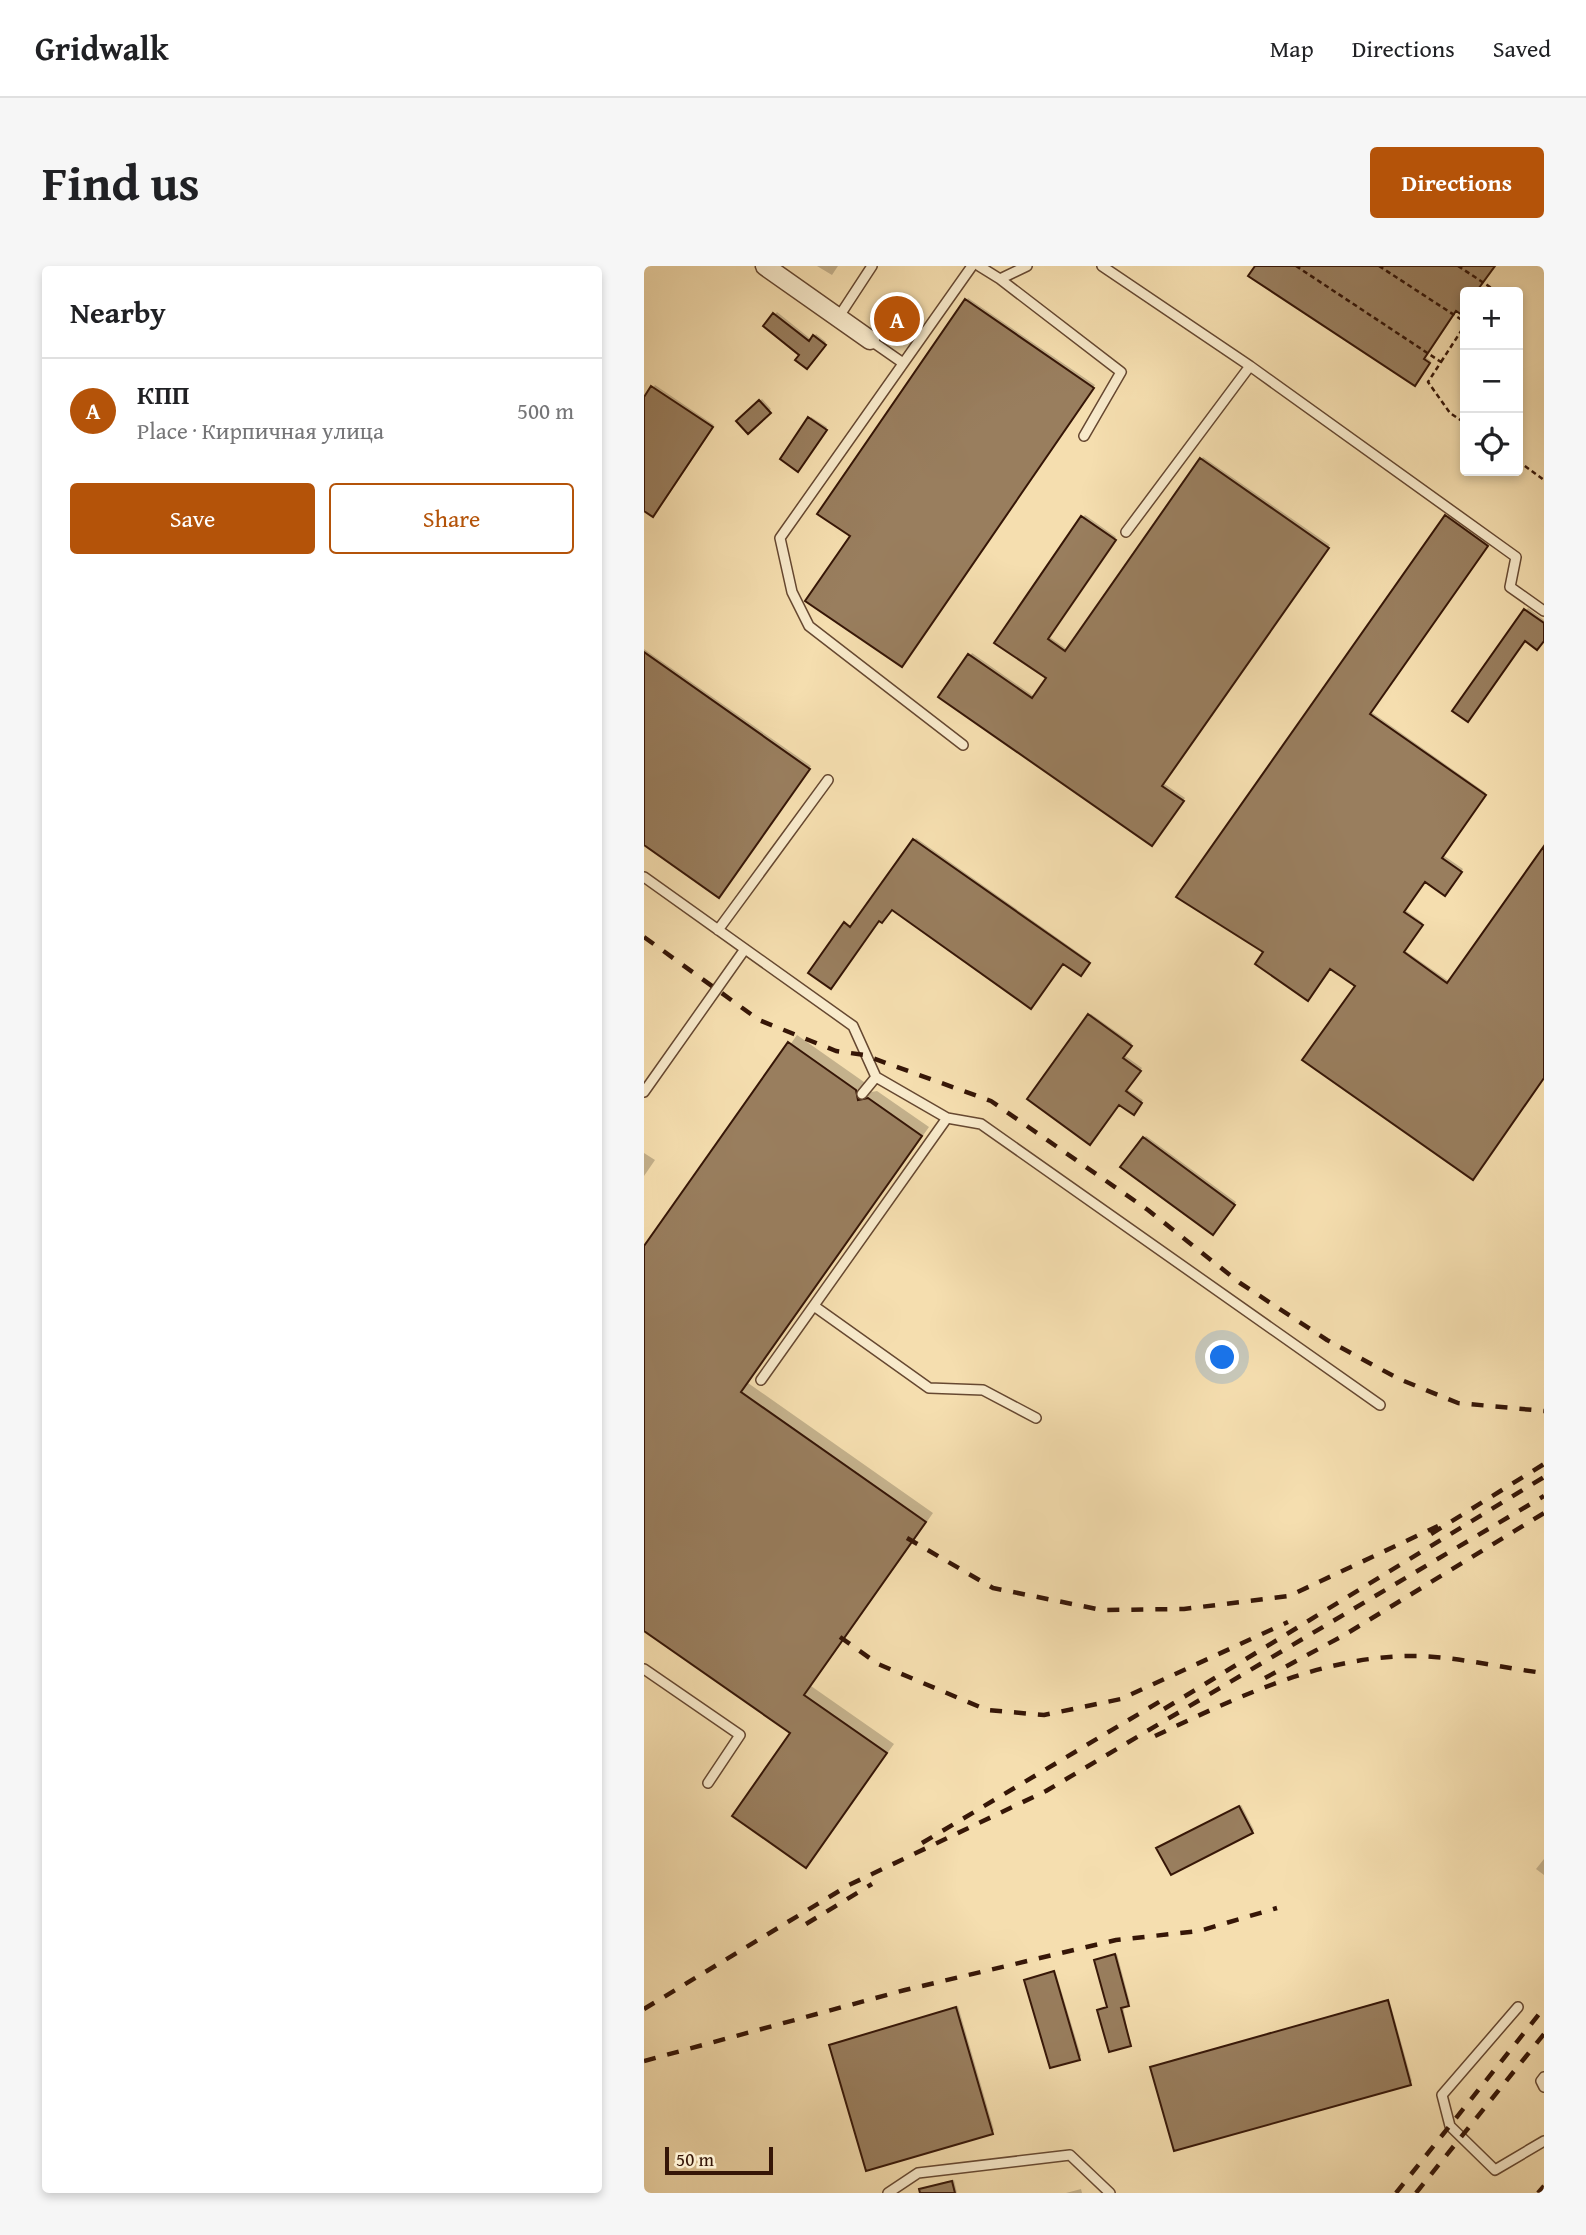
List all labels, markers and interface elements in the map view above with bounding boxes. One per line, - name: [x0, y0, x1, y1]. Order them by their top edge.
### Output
- text: Gridwalk: [35, 24, 169, 72]
- text: Map: [1270, 31, 1314, 66]
- text: Directions: [1352, 31, 1455, 66]
- text: Saved: [1493, 31, 1551, 66]
- text: Find us: [42, 146, 200, 218]
- button: Directions: [1370, 147, 1544, 218]
- map controls: [1460, 287, 1523, 476]
- button: +: [1460, 287, 1523, 350]
- text: Nearby: [70, 290, 166, 334]
- pin: A: [874, 293, 920, 345]
- button: −: [1460, 350, 1523, 413]
- text: КПП: [137, 375, 189, 414]
- text: A: [86, 394, 100, 427]
- text: 500 m: [517, 394, 574, 427]
- button: locate: [1460, 413, 1523, 476]
- text: Place · Кирпичная улица: [137, 414, 384, 447]
- button: Save: [70, 483, 315, 554]
- button: Share: [329, 483, 574, 554]
- your location: [1205, 1340, 1239, 1374]
- scale bar: [665, 2144, 774, 2176]
- text: 50 m: [676, 2145, 714, 2173]

